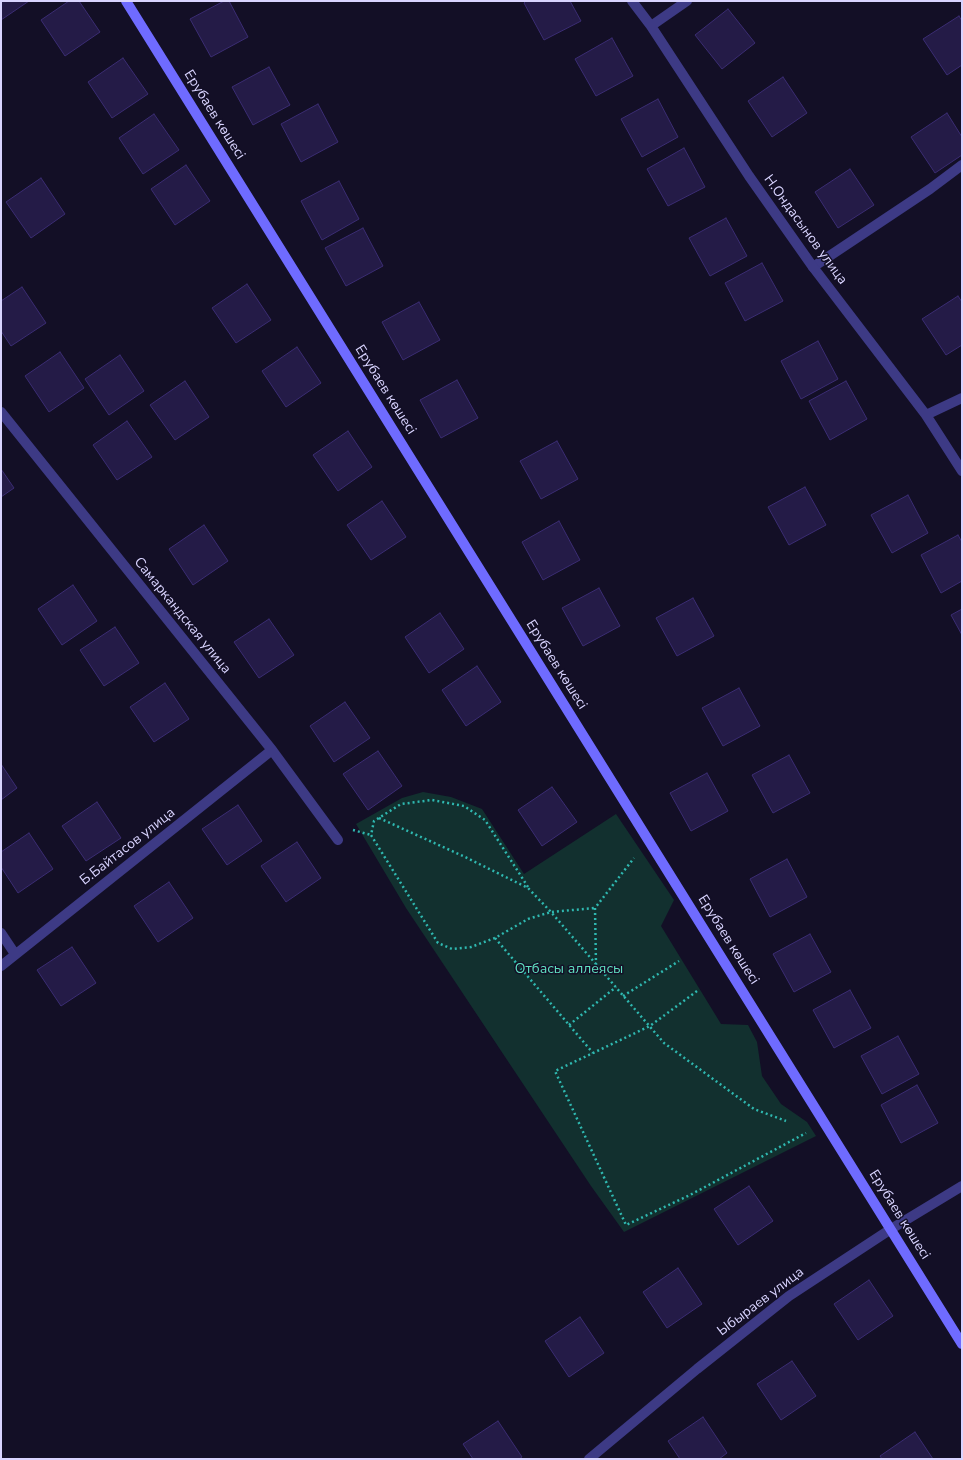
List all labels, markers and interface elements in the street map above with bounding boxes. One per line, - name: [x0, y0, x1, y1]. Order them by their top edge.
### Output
- street label: Ерубаев көшесі: [180, 67, 248, 163]
- street label: Н.Ондасынов улица: [760, 172, 850, 288]
- street label: Ерубаев көшесі: [351, 342, 419, 438]
- street label: Самаркандская улица: [130, 554, 234, 678]
- street label: Ерубаев көшесі: [522, 617, 590, 713]
- street label: Б.Байтасов улица: [77, 805, 179, 889]
- street label: Ерубаев көшесі: [694, 892, 762, 988]
- park label: Отбасы аллеясы: [515, 962, 623, 978]
- street label: Ерубаев көшесі: [865, 1167, 933, 1263]
- street label: Ыбыраев улица: [714, 1264, 808, 1340]

